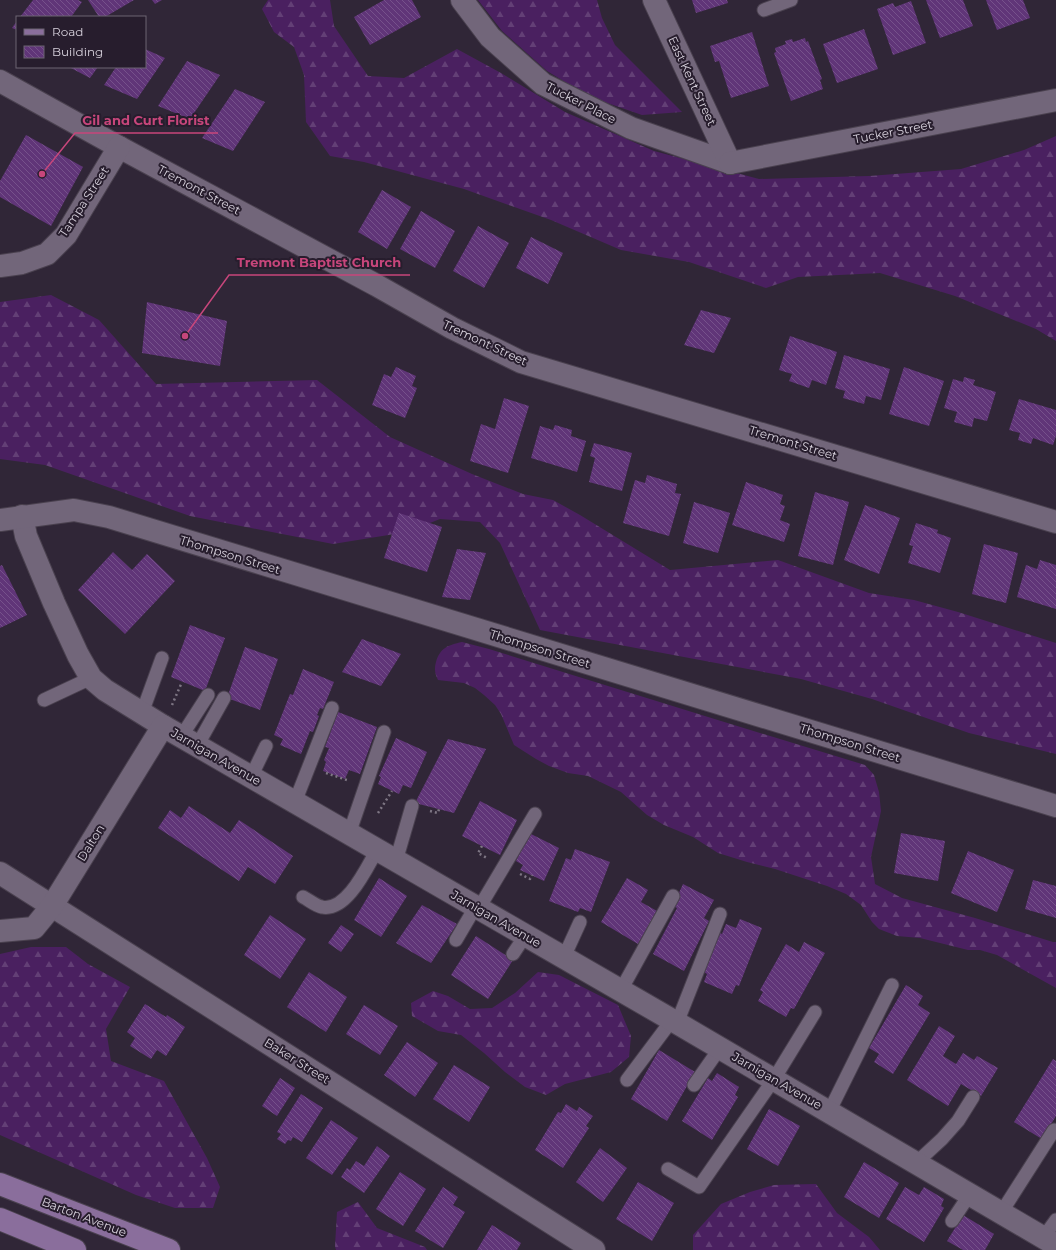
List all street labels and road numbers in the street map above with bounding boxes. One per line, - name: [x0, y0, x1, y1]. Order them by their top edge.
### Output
- street label: East Kent Street: [665, 34, 720, 128]
- street label: Tucker Place: [544, 79, 619, 127]
- street label: Tucker Street: [852, 117, 934, 146]
- street label: Tremont Street: [155, 162, 243, 218]
- street label: Tampa Street: [55, 164, 112, 240]
- street label: Tremont Street: [441, 316, 530, 369]
- street label: Tremont Street: [747, 422, 839, 463]
- street label: Thompson Street: [178, 532, 282, 577]
- street label: Thompson Street: [488, 626, 592, 671]
- street label: Thompson Street: [798, 720, 902, 765]
- street label: Jarnigan Avenue: [168, 724, 264, 788]
- street label: Dalton: [74, 822, 108, 864]
- street label: Jarnigan Avenue: [448, 886, 544, 950]
- street label: Baker Street: [262, 1034, 333, 1087]
- street label: Jarnigan Avenue: [729, 1048, 825, 1112]
- street label: Barton Avenue: [40, 1193, 129, 1240]

